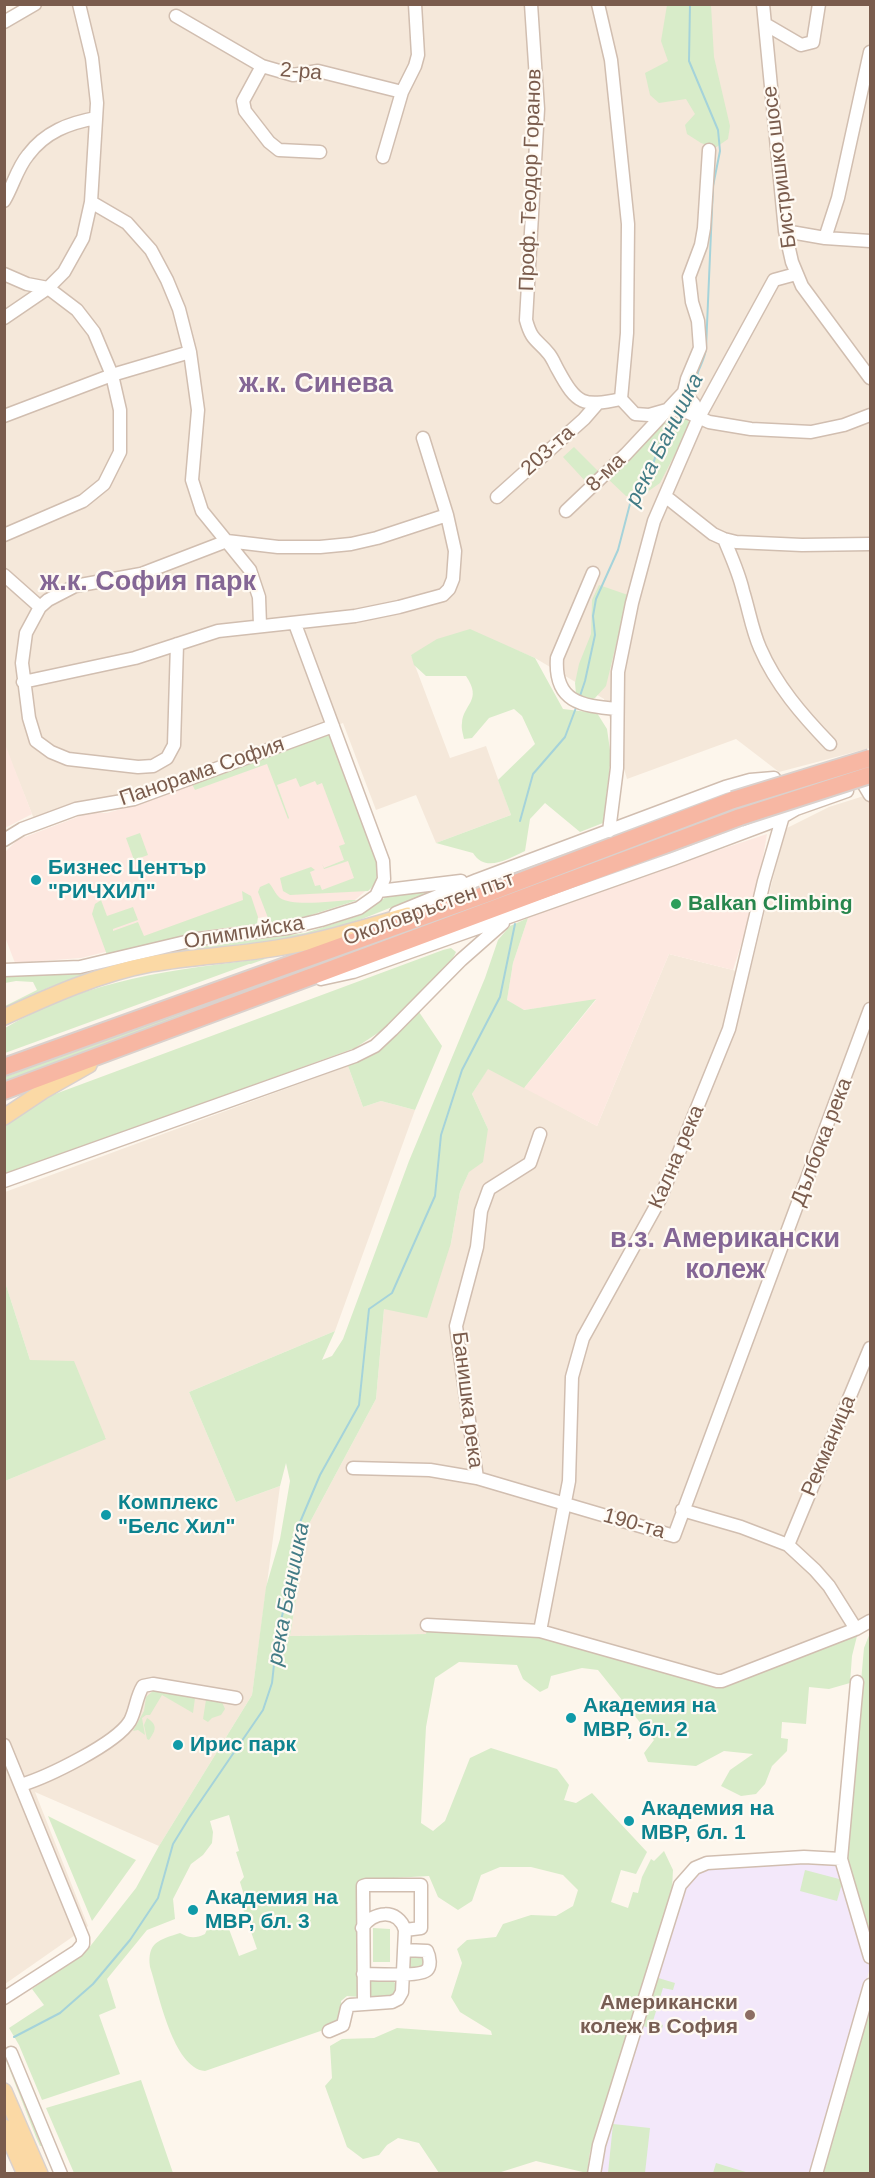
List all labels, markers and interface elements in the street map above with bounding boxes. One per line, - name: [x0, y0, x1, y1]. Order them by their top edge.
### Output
- street label: 2-ра: [279, 58, 323, 86]
- street label: Проф. Теодор Горанов: [515, 68, 547, 292]
- street label: Бистришко шосе: [758, 84, 802, 250]
- district label: ж.к. Синева: [239, 369, 393, 401]
- water label: река Банишка: [620, 369, 710, 511]
- street label: 203-та: [516, 421, 580, 481]
- street label: 8-ма: [581, 448, 631, 498]
- district label: ж.к. София парк: [40, 567, 256, 599]
- street label: Панорама София: [116, 732, 288, 812]
- place label: Бизнес Център "РИЧХИЛ": [48, 855, 206, 905]
- street label: Околовръстен път: [340, 866, 518, 952]
- marker: Бизнес Център "РИЧХИЛ": [29, 873, 43, 887]
- place label: Balkan Climbing: [688, 891, 853, 917]
- marker: Balkan Climbing: [669, 897, 683, 911]
- street label: Олимпийска: [182, 911, 306, 955]
- street label: Дълбока река: [786, 1074, 858, 1210]
- street label: Кална река: [644, 1101, 710, 1213]
- district label: в.з. Американски колеж: [610, 1224, 840, 1287]
- street label: Банишка река: [446, 1330, 488, 1470]
- street label: Рекманица: [796, 1392, 862, 1500]
- place label: Комплекс "Белс Хил": [118, 1490, 236, 1540]
- street label: 190-та: [600, 1503, 668, 1545]
- marker: Комплекс "Белс Хил": [99, 1508, 113, 1522]
- water label: река Банишка: [262, 1520, 316, 1668]
- place label: Академия на МВР, бл. 2: [583, 1693, 716, 1743]
- marker: Академия на МВР, бл. 2: [564, 1711, 578, 1725]
- place label: Ирис парк: [190, 1732, 296, 1758]
- marker: Ирис парк: [171, 1738, 185, 1752]
- place label: Академия на МВР, бл. 1: [641, 1796, 774, 1846]
- marker: Академия на МВР, бл. 1: [622, 1814, 636, 1828]
- place label: Академия на МВР, бл. 3: [205, 1885, 338, 1935]
- marker: Академия на МВР, бл. 3: [186, 1903, 200, 1917]
- place label: Американски колеж в София: [580, 1990, 738, 2040]
- marker: Американски колеж в София: [743, 2008, 757, 2022]

